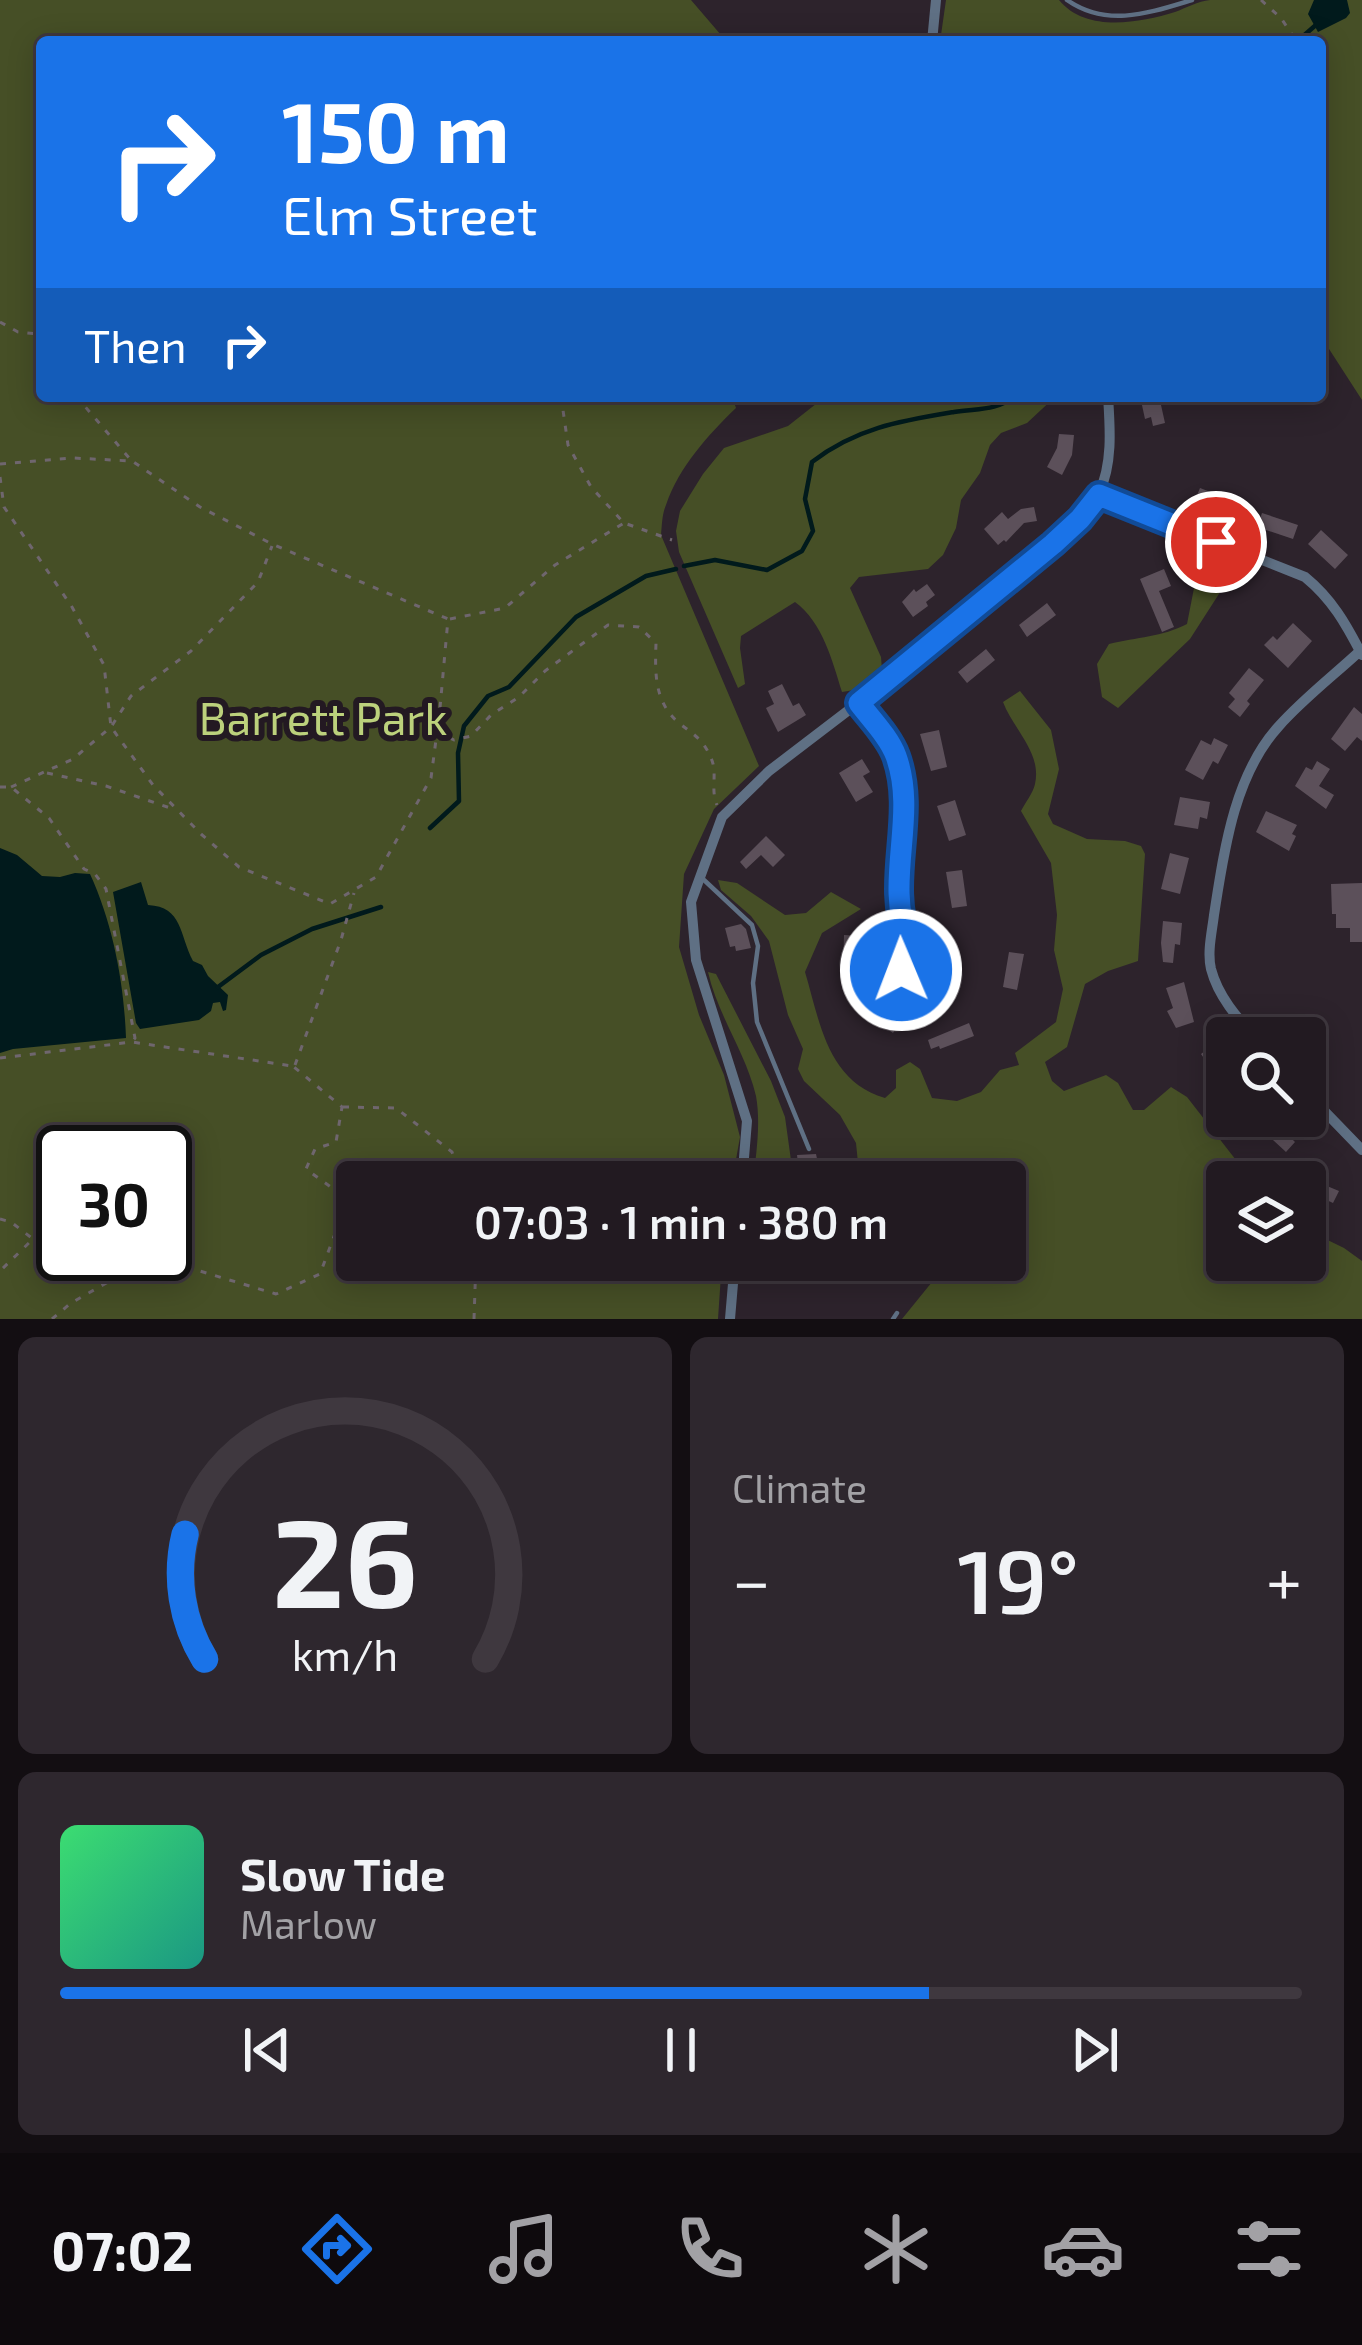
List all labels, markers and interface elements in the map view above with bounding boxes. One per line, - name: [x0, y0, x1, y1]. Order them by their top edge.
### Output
- text: 150 m: [282, 79, 510, 180]
- icon: right: [84, 84, 240, 240]
- text: Elm Street: [282, 181, 538, 246]
- icon: right: [211, 312, 277, 378]
- text: Then: [84, 318, 187, 372]
- pin: [1165, 491, 1267, 593]
- icon: arrive: [1183, 509, 1249, 575]
- park label: Barrett Park: [199, 690, 447, 744]
- position arrow: [838, 907, 964, 1033]
- map controls: [1206, 1017, 1326, 1281]
- button: search: [1206, 1017, 1326, 1137]
- speed limit sign: 30: [36, 1125, 192, 1281]
- button: layers: [1206, 1161, 1326, 1281]
- text: 07:03 · 1 min · 380 m: [474, 1194, 888, 1248]
- text: Climate: [732, 1464, 867, 1511]
- text: 26: [272, 1483, 418, 1633]
- text: 19°: [957, 1524, 1079, 1632]
- text: −: [732, 1539, 771, 1618]
- text: +: [1266, 1539, 1302, 1618]
- text: km/h: [292, 1627, 398, 1679]
- text: Slow Tide: [240, 1846, 445, 1900]
- text: Marlow: [240, 1900, 377, 1947]
- icon: previous: [234, 2017, 300, 2083]
- icon: pause: [648, 2017, 714, 2083]
- icon: next: [1062, 2017, 1128, 2083]
- icon: directions: [295, 2207, 379, 2291]
- icon: music: [482, 2207, 566, 2291]
- icon: phone: [668, 2207, 752, 2291]
- icon: climate: [854, 2207, 938, 2291]
- icon: car: [1041, 2207, 1125, 2291]
- icon: filters: [1227, 2207, 1311, 2291]
- text: 07:02: [51, 2217, 193, 2282]

